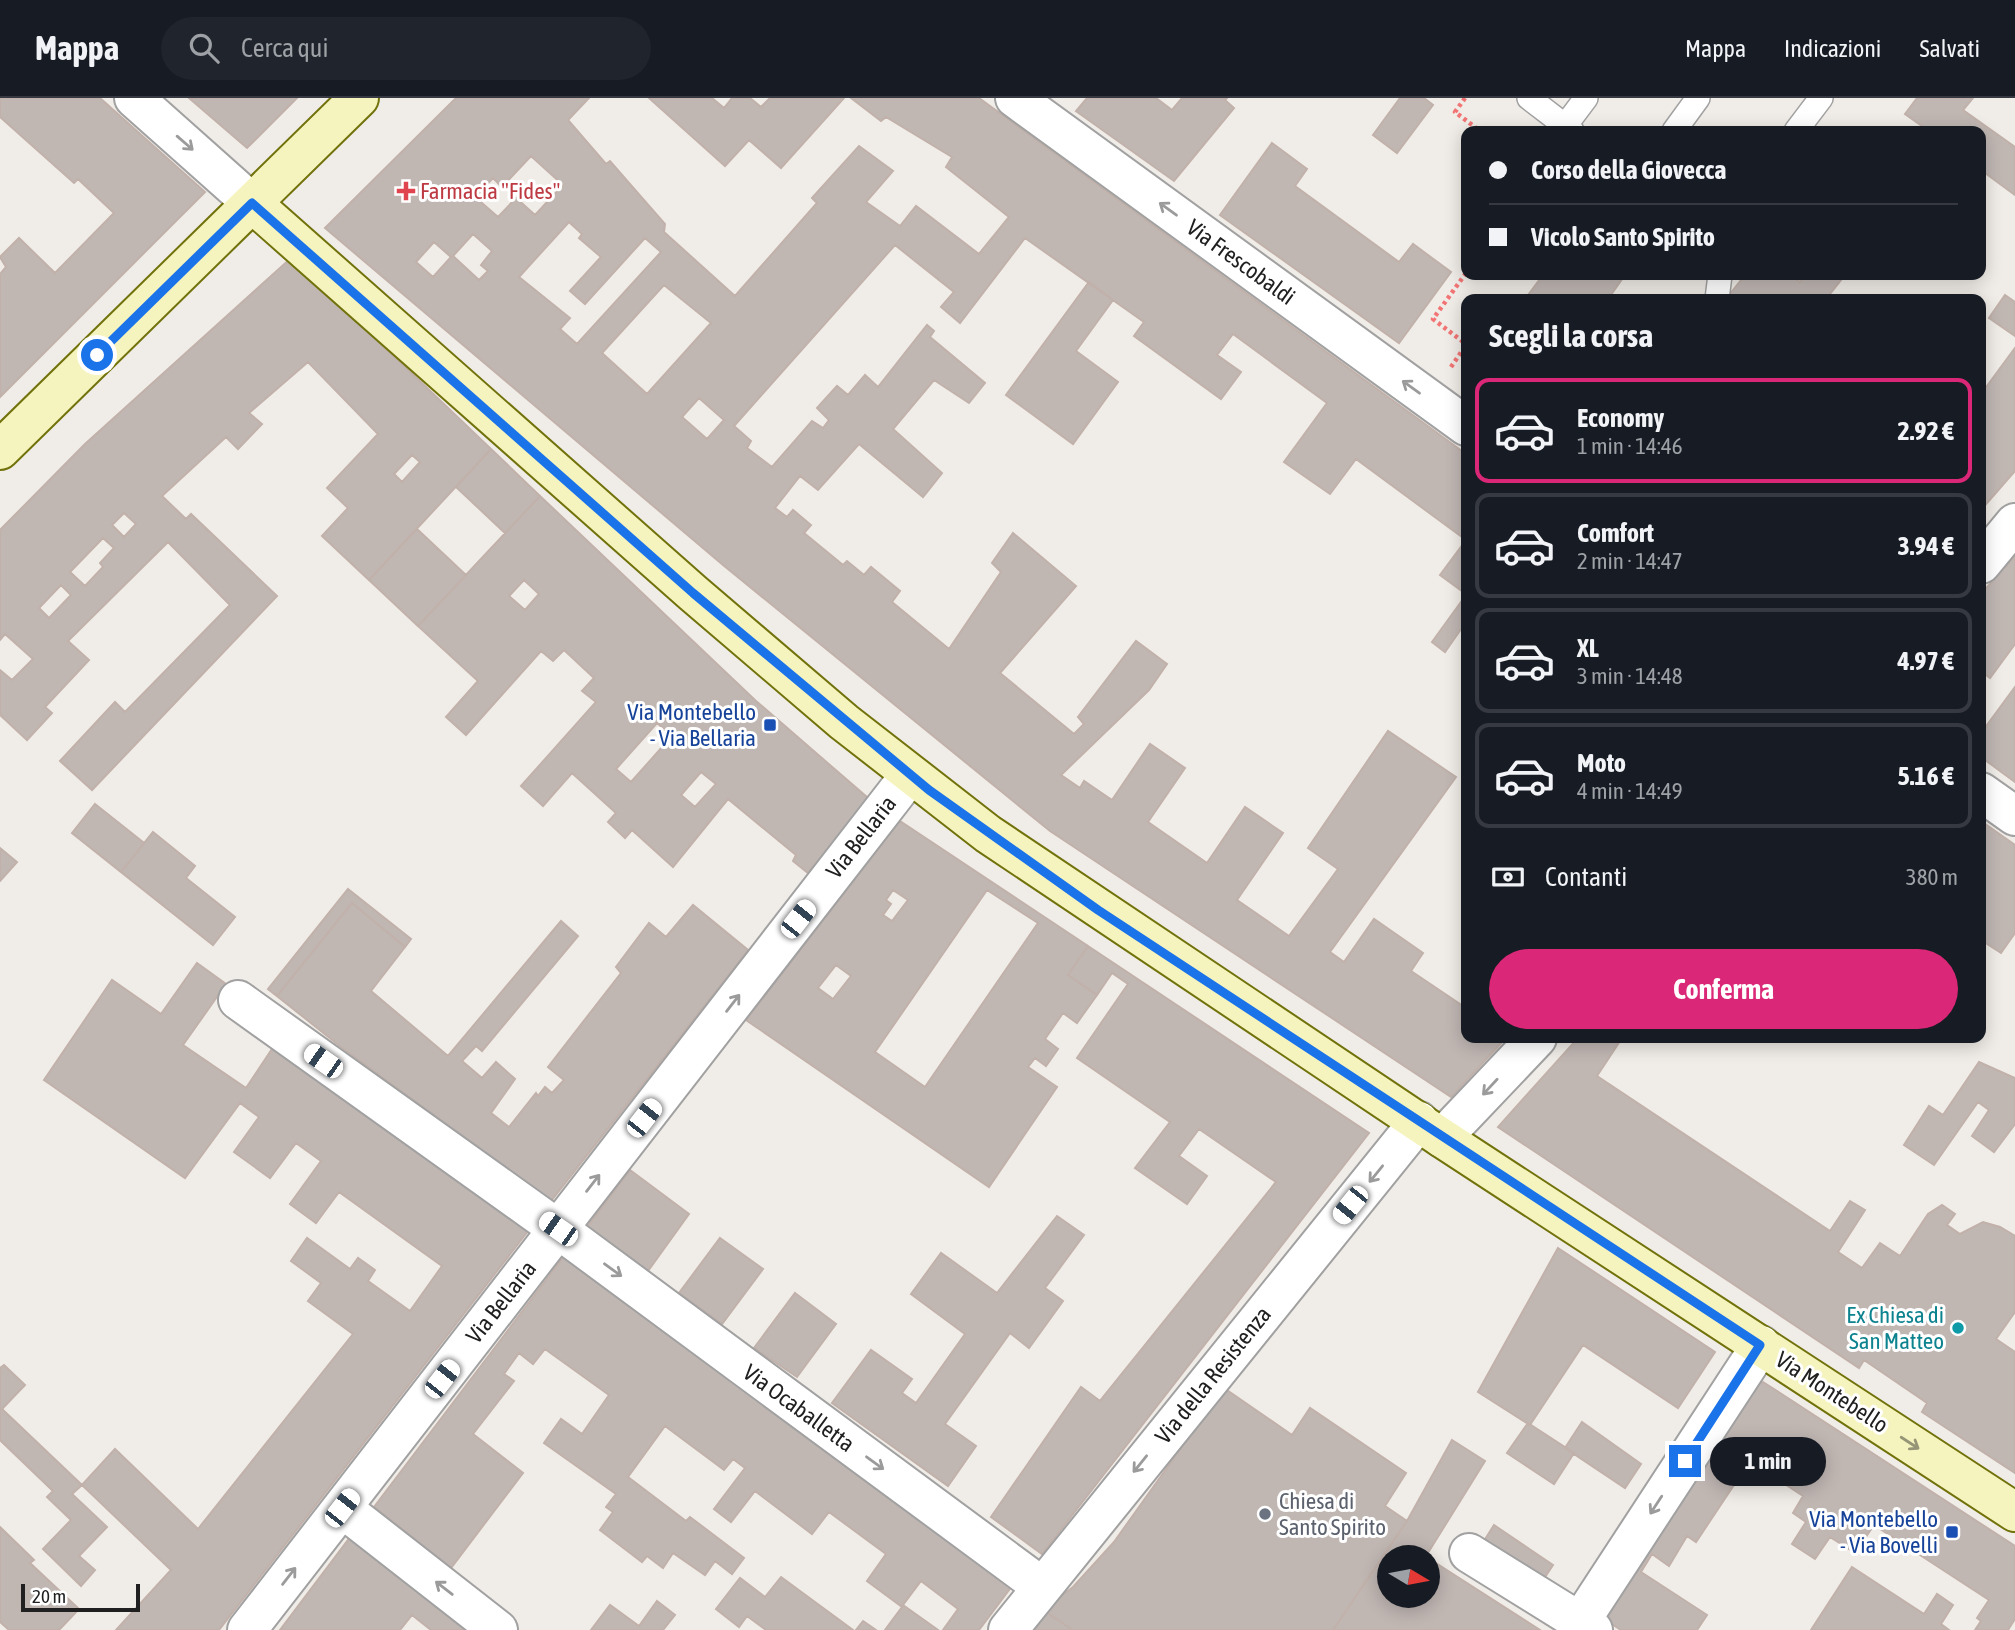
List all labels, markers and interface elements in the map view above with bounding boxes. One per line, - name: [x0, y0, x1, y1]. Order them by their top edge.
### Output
- search box: [161, 17, 651, 80]
- text: Mappa: [35, 29, 119, 67]
- icon: search: [185, 29, 223, 67]
- text: Cerca qui: [241, 33, 328, 63]
- text: Mappa: [1685, 35, 1746, 62]
- text: Indicazioni: [1784, 35, 1881, 62]
- text: Salvati: [1919, 35, 1980, 62]
- one-way arrow: [176, 135, 194, 151]
- text: Corso della Giovecca: [1531, 155, 1726, 185]
- place label: Farmacia "Fides": [420, 178, 560, 204]
- marker: Farmacia "Fides": [398, 183, 414, 199]
- one-way arrow: [1159, 202, 1178, 216]
- street label: Via Frescobaldi: [1182, 214, 1300, 310]
- text: Vicolo Santo Spirito: [1531, 222, 1715, 252]
- text: Scegli la corsa: [1489, 317, 1653, 354]
- route start: [81, 339, 113, 371]
- one-way arrow: [1402, 379, 1421, 394]
- icon: car: [1493, 399, 1556, 462]
- text: Economy: [1577, 403, 1664, 433]
- text: 2.92 €: [1897, 416, 1954, 446]
- text: 1 min · 14:46: [1577, 433, 1683, 459]
- icon: car: [1493, 514, 1556, 577]
- text: Comfort: [1577, 518, 1654, 548]
- text: 3.94 €: [1897, 531, 1954, 561]
- text: 2 min · 14:47: [1577, 548, 1683, 574]
- icon: car: [1493, 629, 1556, 692]
- text: XL: [1577, 633, 1599, 663]
- text: 4.97 €: [1897, 646, 1954, 676]
- text: 3 min · 14:48: [1577, 663, 1683, 689]
- place label: Via Montebello - Via Bellaria: [627, 699, 756, 751]
- marker: Via Montebello - Via Bellaria: [762, 717, 778, 733]
- icon: car: [1493, 744, 1556, 807]
- text: Moto: [1577, 748, 1626, 778]
- text: 5.16 €: [1897, 761, 1954, 791]
- text: 4 min · 14:49: [1577, 778, 1683, 804]
- street label: Via Bellaria: [821, 791, 901, 883]
- icon: cash: [1489, 858, 1527, 896]
- text: Contanti: [1545, 862, 1627, 892]
- text: 380 m: [1906, 864, 1958, 890]
- car: [777, 896, 820, 942]
- button: Conferma: [1489, 949, 1958, 1029]
- one-way arrow: [725, 995, 740, 1013]
- car: [300, 1040, 347, 1082]
- one-way arrow: [1481, 1078, 1498, 1095]
- car: [623, 1095, 666, 1141]
- one-way arrow: [1368, 1164, 1383, 1182]
- one-way arrow: [586, 1175, 601, 1193]
- car: [1329, 1182, 1372, 1228]
- car: [535, 1208, 582, 1250]
- street label: Via Bellaria: [461, 1256, 541, 1348]
- one-way arrow: [603, 1262, 622, 1277]
- street label: Via della Resistenza: [1150, 1301, 1276, 1449]
- place label: Ex Chiesa di San Matteo: [1846, 1302, 1944, 1354]
- marker: Ex Chiesa di San Matteo: [1950, 1320, 1966, 1336]
- street label: Via Montebello: [1771, 1346, 1893, 1438]
- car: [421, 1356, 464, 1402]
- street label: Via Ocaballetta: [738, 1359, 860, 1457]
- callout: 1 min: [1710, 1436, 1825, 1486]
- one-way arrow: [1900, 1436, 1919, 1450]
- route end: [1669, 1445, 1701, 1477]
- text: 1 min: [1745, 1448, 1791, 1474]
- one-way arrow: [865, 1455, 884, 1470]
- one-way arrow: [1132, 1455, 1147, 1473]
- car: [321, 1485, 364, 1531]
- place label: Chiesa di Santo Spirito: [1279, 1488, 1386, 1540]
- one-way arrow: [1649, 1495, 1664, 1514]
- marker: Chiesa di Santo Spirito: [1257, 1506, 1273, 1522]
- place label: Via Montebello - Via Bovelli: [1809, 1506, 1938, 1558]
- marker: Via Montebello - Via Bovelli: [1944, 1524, 1960, 1540]
- north arrow: [1377, 1545, 1440, 1608]
- map controls: [1377, 1545, 1440, 1608]
- one-way arrow: [281, 1567, 296, 1586]
- one-way arrow: [435, 1580, 454, 1595]
- scale bar: [21, 1581, 140, 1613]
- text: 20 m: [32, 1585, 66, 1607]

